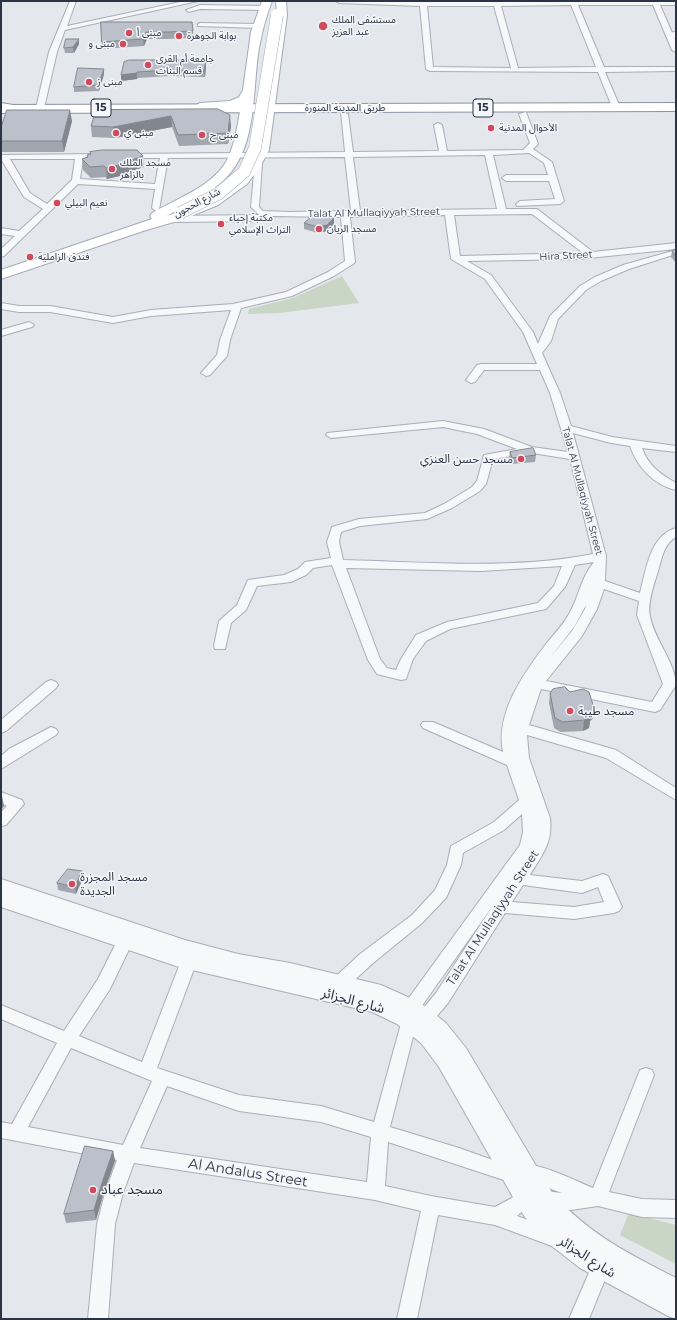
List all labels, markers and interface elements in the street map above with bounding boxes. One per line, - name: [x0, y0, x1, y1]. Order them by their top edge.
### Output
- place label: مستشفى الملك عبد العزيز: [332, 14, 396, 38]
- marker: مستشفى الملك عبد العزيز: [317, 20, 329, 32]
- place label: مبنى أ: [137, 27, 161, 39]
- marker: مبنى أ: [124, 28, 134, 38]
- place label: بوابة الجوهرة: [187, 30, 236, 42]
- marker: بوابة الجوهرة: [174, 31, 184, 41]
- place label: مبنى و: [88, 38, 115, 50]
- marker: مبنى و: [118, 39, 128, 49]
- place label: جامعة أم القرى قسم البنات: [156, 53, 214, 76]
- marker: جامعة أم القرى قسم البنات: [143, 60, 153, 70]
- place label: مبنى ز: [97, 76, 123, 88]
- marker: مبنى ز: [84, 77, 94, 87]
- road number: 15: [91, 99, 111, 117]
- road number: 15: [473, 99, 493, 117]
- street label: طريق المدينة المنورة: [305, 102, 385, 114]
- place label: الأحوال المدنية: [499, 122, 557, 134]
- marker: الأحوال المدنية: [486, 123, 496, 133]
- place label: مبنى ي: [124, 127, 154, 139]
- marker: مبنى ي: [111, 128, 121, 138]
- place label: مبنى ح: [210, 129, 238, 141]
- marker: مبنى ح: [197, 130, 207, 140]
- place label: مسجد الملك بالزاهر: [120, 157, 171, 180]
- marker: مسجد الملك بالزاهر: [107, 164, 117, 174]
- street label: شارع الحجون: [171, 186, 223, 220]
- place label: نعيم البيلي: [65, 197, 107, 209]
- marker: نعيم البيلي: [52, 198, 62, 208]
- street label: Talat Al Mullaqiyyah Street: [308, 206, 440, 220]
- place label: مكتبة إحياء التراث الإسلامي: [229, 212, 291, 236]
- marker: مكتبة إحياء التراث الإسلامي: [216, 219, 226, 229]
- place label: مسجد الريان: [327, 223, 376, 235]
- marker: مسجد الريان: [314, 224, 324, 234]
- street label: Hira Street: [539, 249, 593, 263]
- place label: فندق الزاملية: [38, 251, 89, 263]
- marker: فندق الزاملية: [25, 252, 35, 262]
- street label: Talat Al Mullaqiyyah Street: [559, 426, 605, 556]
- place label: مسجد حسن العنزي: [420, 452, 513, 466]
- marker: مسجد حسن العنزي: [516, 454, 526, 464]
- place label: مسجد طيبة: [578, 704, 634, 718]
- marker: مسجد طيبة: [565, 706, 575, 716]
- street label: Talat Al Mullaqiyyah Street: [444, 848, 542, 988]
- place label: مسجد المجزرة الجديدة: [80, 870, 148, 898]
- marker: مسجد المجزرة الجديدة: [67, 879, 77, 889]
- street label: شارع الجزائر: [320, 985, 386, 1017]
- street label: Al Andalus Street: [187, 1155, 309, 1191]
- place label: مسجد عباد: [101, 1182, 163, 1198]
- marker: مسجد عباد: [88, 1185, 98, 1195]
- street label: شارع الجزائر: [555, 1232, 619, 1282]

